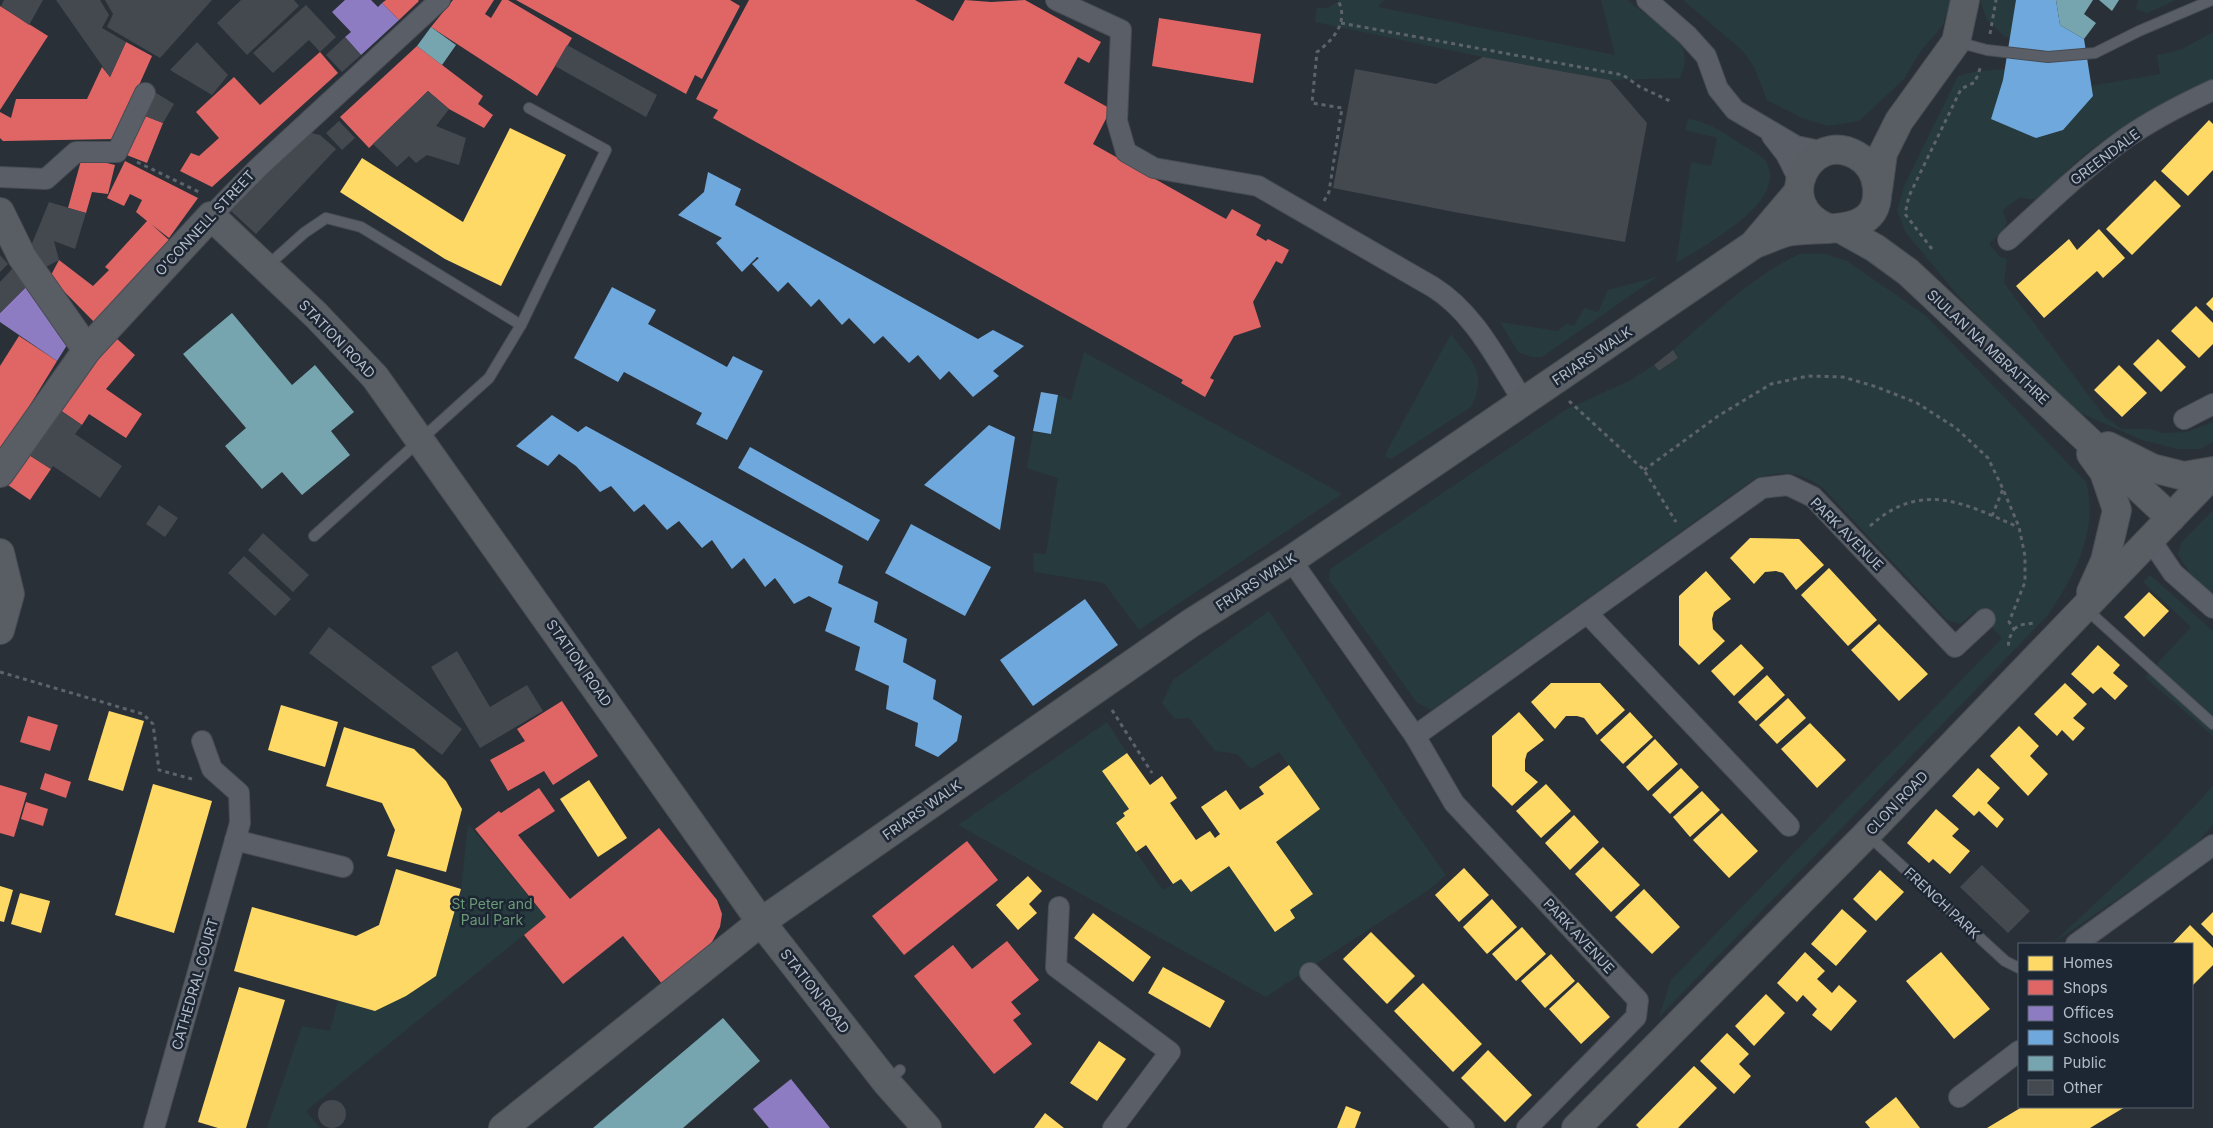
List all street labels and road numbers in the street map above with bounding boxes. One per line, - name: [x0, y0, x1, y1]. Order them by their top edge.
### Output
- street label: GREENDALE: [2067, 125, 2143, 188]
- street label: O'CONNELL STREET: [151, 166, 258, 279]
- street label: SIULAN NA MBRAITHRE: [1924, 286, 2053, 408]
- street label: STATION ROAD: [296, 296, 379, 381]
- street label: FRIARS WALK: [1549, 322, 1635, 389]
- street label: PARK AVENUE: [1807, 494, 1887, 574]
- street label: FRIARS WALK: [1212, 549, 1300, 614]
- street label: STATION ROAD: [543, 616, 616, 709]
- street label: CLON ROAD: [1862, 767, 1931, 838]
- street label: FRIARS WALK: [879, 776, 965, 843]
- street label: FRENCH PARK: [1901, 863, 1984, 942]
- street label: PARK AVENUE: [1540, 895, 1618, 977]
- street label: CATHEDRAL COURT: [168, 916, 221, 1052]
- street label: STATION ROAD: [777, 945, 854, 1036]

